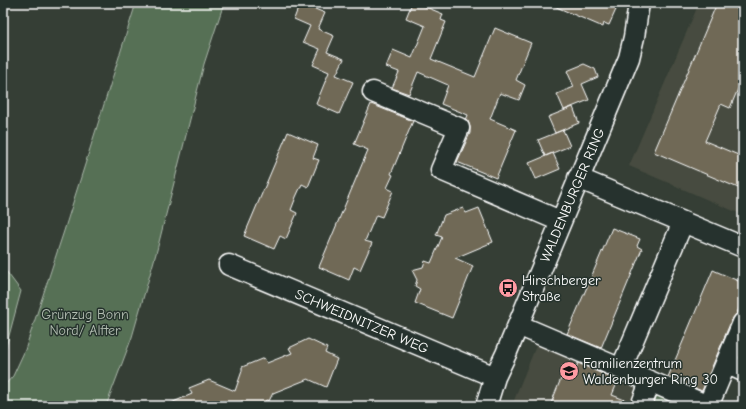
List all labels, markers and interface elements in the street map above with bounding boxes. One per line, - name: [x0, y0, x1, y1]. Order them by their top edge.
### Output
- street label: WALDENBURGER RING: [536, 125, 608, 265]
- place label: Hirschberger Straße: [522, 272, 601, 305]
- bus stop icon: Hirschberger Straße: [497, 277, 519, 299]
- street label: SCHWEIDNITZER WEG: [292, 286, 431, 357]
- park label: Grünzug Bonn Nord/ Alfter: [41, 306, 129, 339]
- place label: Familienzentrum Waldenburger Ring 30: [583, 355, 718, 388]
- school or university icon: Familienzentrum Waldenburger Ring 30: [558, 360, 580, 382]

